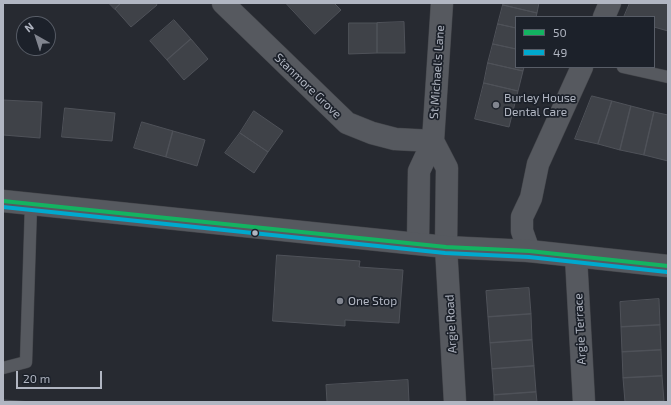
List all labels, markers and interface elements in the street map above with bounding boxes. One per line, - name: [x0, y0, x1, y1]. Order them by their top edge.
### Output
- north arrow: [16, 16, 56, 56]
- legend: [515, 16, 655, 68]
- text: N: [22, 20, 36, 35]
- street label: St Michael's Lane: [427, 25, 447, 119]
- text: 50: [553, 25, 567, 39]
- text: 49: [553, 45, 567, 59]
- street label: Stanmore Grove: [272, 50, 344, 122]
- place label: Burley House Dental Care: [504, 91, 576, 119]
- marker: Burley House Dental Care: [491, 100, 501, 110]
- unlabelled marker: [250, 228, 260, 238]
- street label: Argie Terrace: [571, 293, 589, 365]
- place label: One Stop: [348, 294, 397, 308]
- street label: Argie Road: [442, 294, 460, 354]
- marker: One Stop: [335, 296, 345, 306]
- scale bar: [18, 363, 104, 389]
- text: 20 m: [23, 371, 50, 385]

